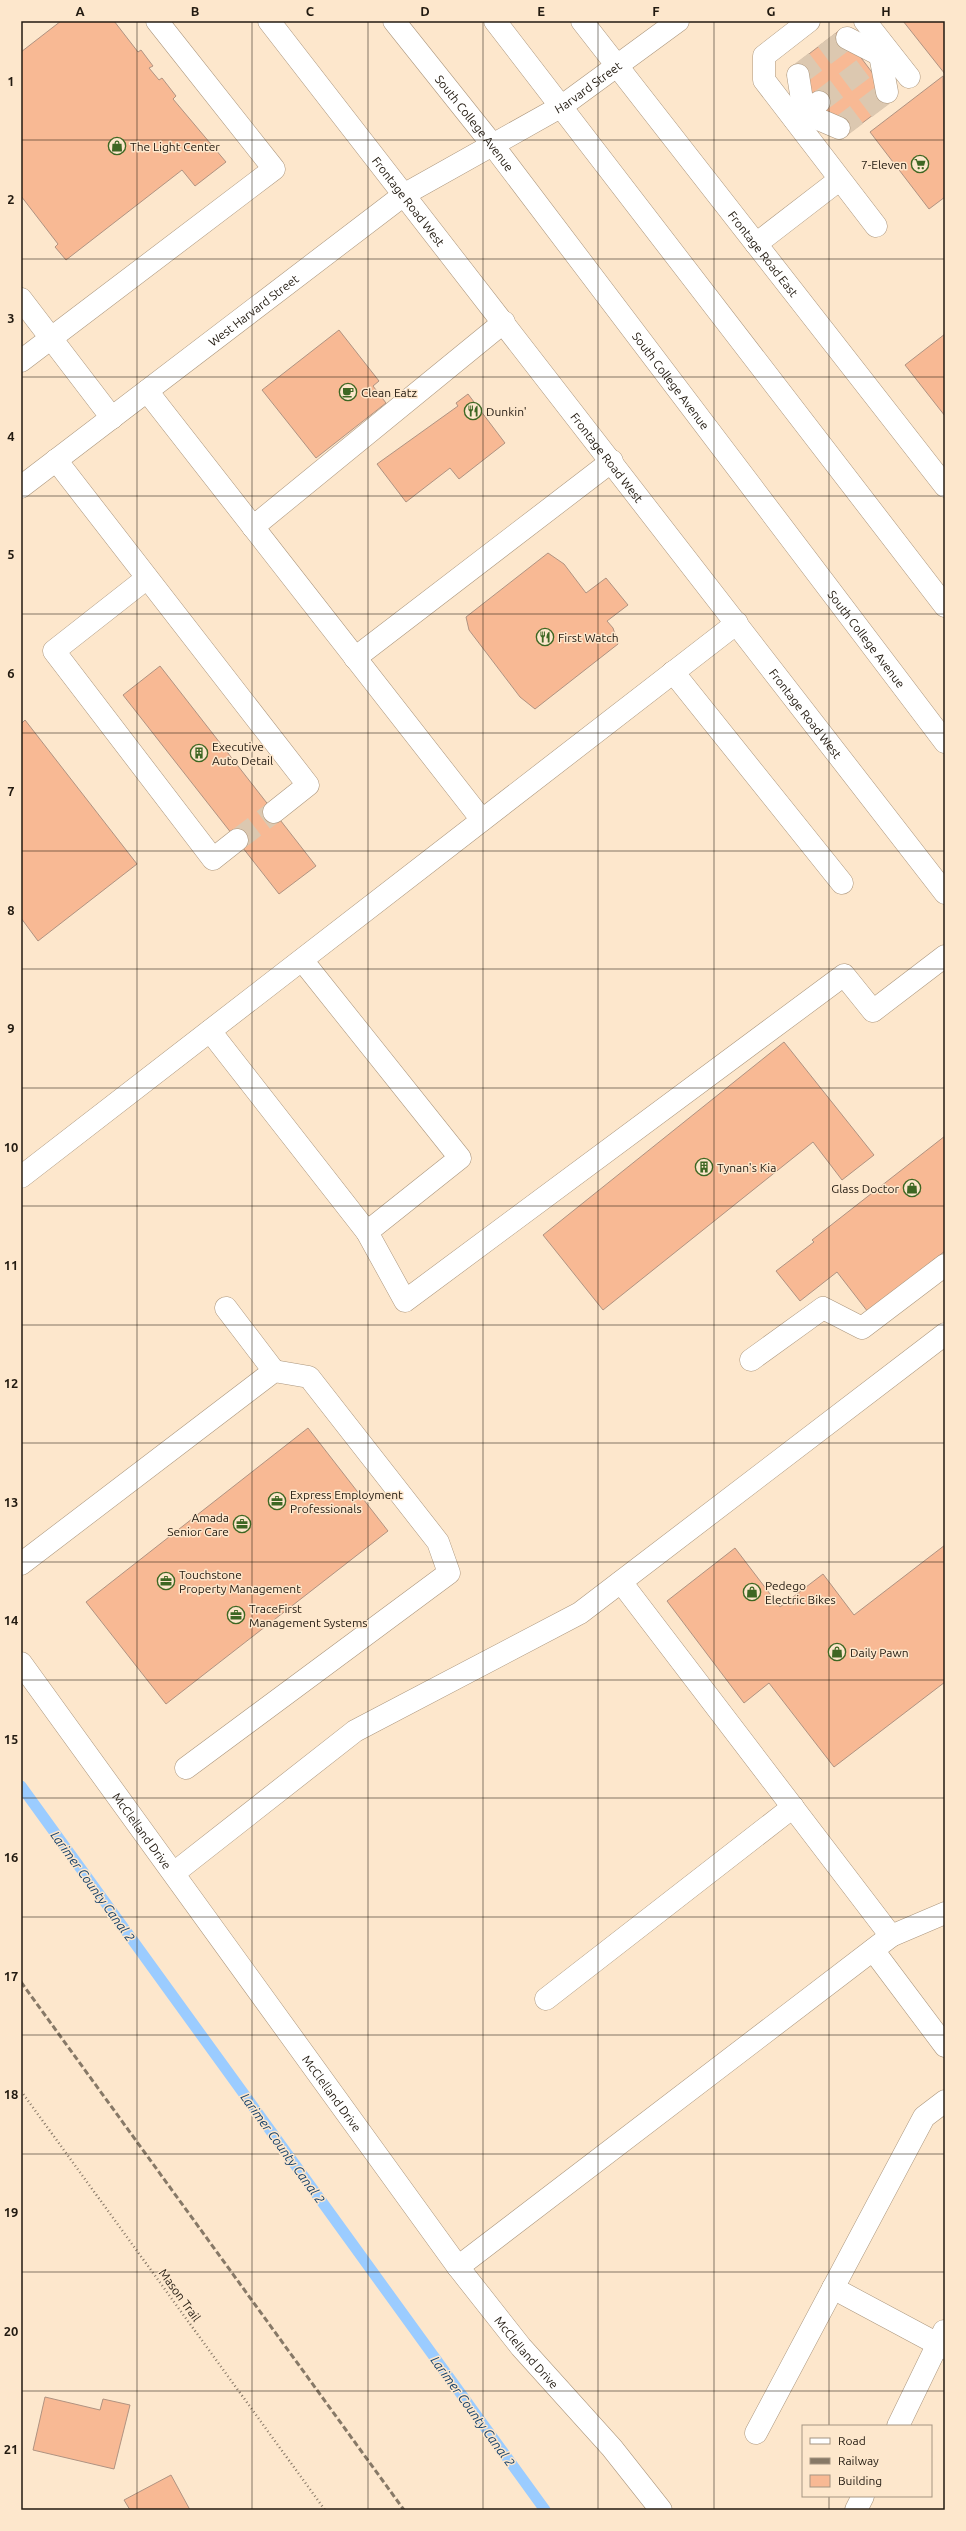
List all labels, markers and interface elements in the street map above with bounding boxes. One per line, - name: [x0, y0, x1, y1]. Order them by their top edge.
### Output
- text: A: [75, 4, 85, 18]
- text: B: [191, 4, 200, 18]
- text: C: [306, 4, 315, 18]
- text: D: [420, 4, 430, 18]
- text: E: [537, 4, 545, 18]
- text: F: [652, 4, 660, 18]
- text: G: [767, 4, 776, 18]
- text: H: [881, 4, 891, 18]
- street label: Harvard Street: [552, 58, 624, 115]
- street label: South College Avenue: [433, 72, 517, 173]
- text: 1: [7, 74, 15, 88]
- shop icon: The Light Center: [107, 136, 127, 156]
- place label: The Light Center: [130, 140, 220, 153]
- street label: Frontage Road West: [370, 154, 448, 249]
- supermarket icon: 7-Eleven: [910, 154, 930, 174]
- place label: 7-Eleven: [861, 158, 907, 171]
- text: 2: [7, 192, 15, 206]
- street label: Frontage Road East: [726, 208, 801, 299]
- street label: West Harvard Street: [206, 271, 301, 348]
- text: 3: [7, 311, 15, 325]
- street label: South College Avenue: [630, 329, 712, 432]
- cafe icon: Clean Eatz: [338, 382, 358, 402]
- place label: Clean Eatz: [361, 386, 417, 399]
- restaurant icon: Dunkin': [463, 401, 483, 421]
- place label: Dunkin': [486, 405, 527, 418]
- street label: Frontage Road West: [568, 410, 646, 505]
- text: 4: [7, 429, 15, 443]
- text: 5: [7, 547, 15, 561]
- street label: South College Avenue: [826, 588, 908, 690]
- restaurant icon: First Watch: [535, 627, 555, 647]
- place label: First Watch: [558, 631, 619, 644]
- text: 6: [7, 666, 15, 680]
- street label: Frontage Road West: [767, 666, 845, 761]
- place label: Executive Auto Detail: [212, 740, 273, 767]
- building icon: Executive Auto Detail: [189, 743, 209, 763]
- text: 7: [7, 784, 15, 798]
- text: 8: [7, 903, 15, 917]
- text: 9: [7, 1021, 15, 1035]
- text: 10: [4, 1140, 18, 1154]
- building icon: Tynan's Kia: [694, 1157, 714, 1177]
- place label: Tynan's Kia: [717, 1161, 776, 1174]
- shop icon: Glass Doctor: [902, 1178, 922, 1198]
- place label: Glass Doctor: [831, 1182, 899, 1195]
- text: 11: [4, 1258, 18, 1272]
- text: 12: [4, 1376, 18, 1390]
- place label: Express Employment Professionals: [290, 1488, 403, 1515]
- office icon: Express Employment Professionals: [267, 1491, 287, 1511]
- text: 13: [4, 1495, 18, 1509]
- place label: Amada Senior Care: [167, 1511, 229, 1538]
- office icon: Amada Senior Care: [232, 1514, 252, 1534]
- place label: Touchstone Property Management: [179, 1568, 301, 1595]
- office icon: Touchstone Property Management: [156, 1571, 176, 1591]
- place label: Pedego Electric Bikes: [765, 1579, 836, 1606]
- shop icon: Pedego Electric Bikes: [742, 1582, 762, 1602]
- place label: TraceFirst Management Systems: [249, 1602, 367, 1629]
- office icon: TraceFirst Management Systems: [226, 1605, 246, 1625]
- text: 14: [4, 1613, 18, 1627]
- shop icon: Daily Pawn: [827, 1642, 847, 1662]
- place label: Daily Pawn: [850, 1646, 909, 1659]
- text: 15: [4, 1732, 18, 1746]
- street label: McClelland Drive: [110, 1790, 174, 1871]
- water label: Larimer County Canal 2: [48, 1828, 138, 1944]
- text: 16: [4, 1850, 18, 1864]
- text: 17: [4, 1969, 18, 1983]
- street label: McClelland Drive: [300, 2053, 364, 2134]
- text: 18: [4, 2087, 18, 2101]
- water label: Larimer County Canal 2: [238, 2090, 328, 2206]
- text: 19: [4, 2205, 18, 2219]
- street label: Mason Trail: [157, 2266, 203, 2324]
- street label: McClelland Drive: [493, 2313, 561, 2391]
- text: 20: [4, 2324, 18, 2338]
- water label: Larimer County Canal 2: [428, 2353, 518, 2469]
- legend: [802, 2425, 932, 2497]
- text: Road: [838, 2434, 866, 2447]
- text: 21: [4, 2442, 18, 2456]
- text: Railway: [838, 2454, 879, 2467]
- text: Building: [838, 2474, 882, 2487]

